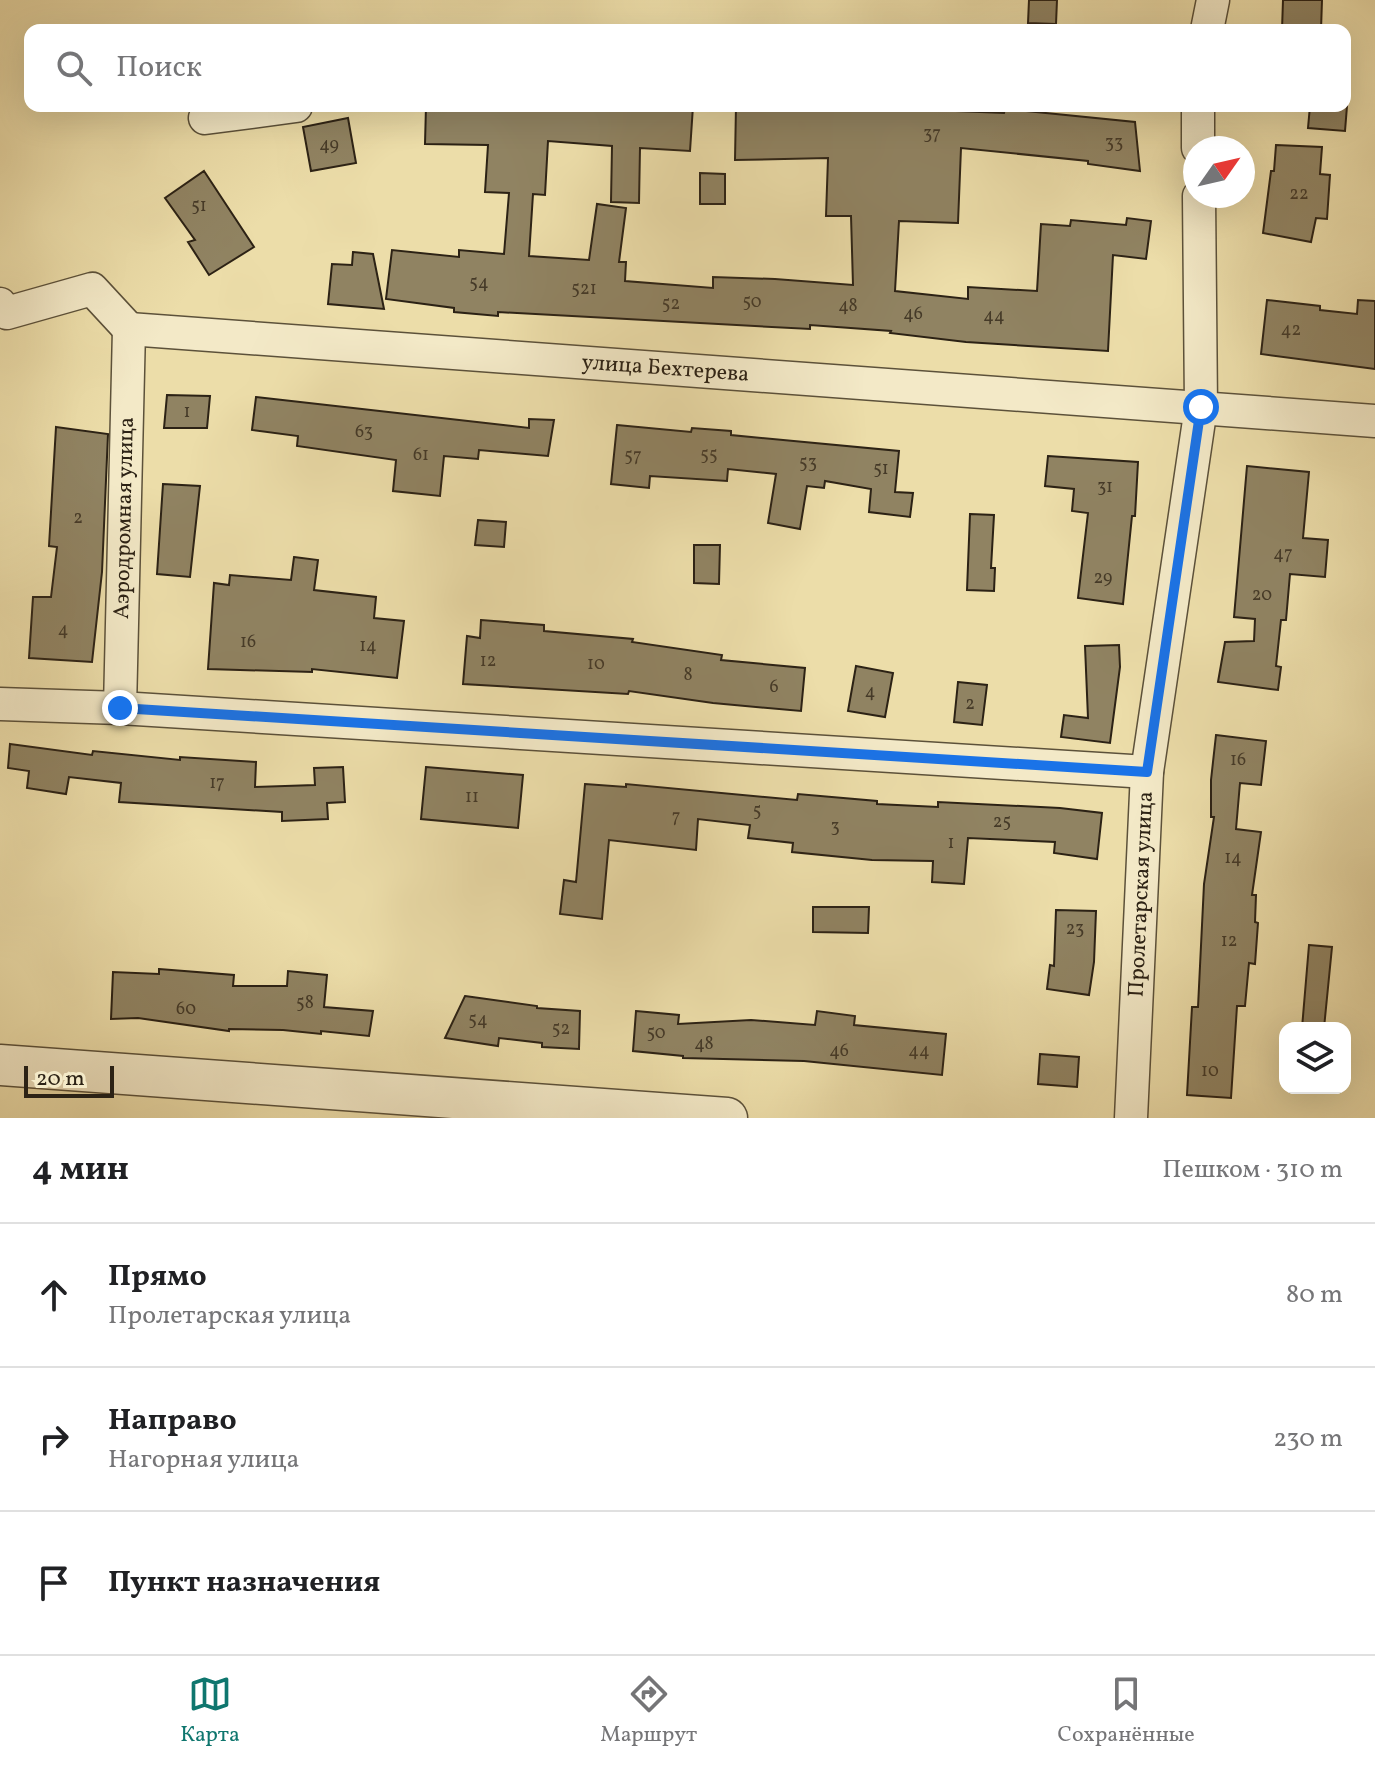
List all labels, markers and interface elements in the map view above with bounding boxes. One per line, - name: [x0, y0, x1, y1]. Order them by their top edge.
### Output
- search box: [24, 24, 1351, 112]
- icon: search: [52, 46, 96, 90]
- text: Поиск: [116, 47, 202, 89]
- house number: 37: [923, 122, 941, 147]
- house number: 33: [1105, 131, 1123, 156]
- house number: 49: [319, 133, 339, 158]
- north arrow: [1183, 136, 1255, 208]
- house number: 22: [1289, 182, 1309, 207]
- house number: 51: [191, 194, 207, 219]
- house number: 54: [469, 271, 489, 296]
- house number: 521: [571, 277, 597, 302]
- house number: 50: [742, 290, 762, 315]
- house number: 52: [662, 292, 680, 317]
- house number: 48: [838, 294, 858, 319]
- house number: 46: [903, 302, 923, 327]
- house number: 44: [983, 304, 1005, 329]
- house number: 42: [1281, 318, 1301, 343]
- street label: улица Бехтерева: [581, 347, 750, 390]
- route start: [1183, 389, 1219, 425]
- house number: 1: [184, 400, 190, 425]
- street label: Аэродромная улица: [107, 417, 142, 620]
- house number: 63: [355, 420, 373, 445]
- house number: 61: [413, 443, 429, 468]
- house number: 55: [700, 443, 718, 468]
- house number: 57: [624, 444, 642, 469]
- house number: 53: [799, 451, 817, 476]
- house number: 51: [873, 457, 889, 482]
- house number: 31: [1097, 475, 1113, 500]
- house number: 2: [73, 506, 83, 531]
- house number: 47: [1273, 542, 1293, 567]
- house number: 29: [1094, 566, 1112, 591]
- house number: 20: [1252, 583, 1272, 608]
- house number: 4: [58, 618, 68, 643]
- house number: 16: [240, 630, 256, 655]
- house number: 14: [359, 634, 377, 659]
- house number: 12: [480, 649, 496, 674]
- house number: 10: [587, 652, 605, 677]
- house number: 8: [683, 663, 693, 688]
- house number: 6: [769, 675, 779, 700]
- house number: 4: [865, 680, 875, 705]
- route end: [102, 690, 138, 726]
- house number: 2: [965, 692, 975, 717]
- house number: 16: [1230, 748, 1246, 773]
- house number: 17: [209, 771, 225, 796]
- house number: 11: [465, 785, 479, 810]
- street label: Пролетарская улица: [1121, 791, 1162, 998]
- house number: 5: [753, 799, 761, 824]
- house number: 7: [672, 805, 680, 830]
- house number: 25: [993, 810, 1011, 835]
- house number: 3: [830, 815, 840, 840]
- house number: 1: [948, 831, 954, 856]
- house number: 14: [1224, 846, 1242, 871]
- house number: 23: [1066, 917, 1084, 942]
- house number: 12: [1221, 929, 1237, 954]
- house number: 58: [296, 991, 314, 1016]
- house number: 60: [176, 997, 196, 1022]
- house number: 54: [468, 1008, 488, 1033]
- house number: 52: [552, 1017, 570, 1042]
- house number: 50: [646, 1021, 666, 1046]
- map controls: [1279, 1022, 1351, 1094]
- button: layers: [1279, 1022, 1351, 1094]
- house number: 48: [694, 1032, 714, 1057]
- house number: 46: [829, 1039, 849, 1064]
- house number: 44: [908, 1039, 930, 1064]
- house number: 10: [1201, 1059, 1219, 1084]
- scale bar: [24, 1062, 114, 1098]
- text: 20 m: [36, 1064, 85, 1095]
- text: 4 мин: [32, 1147, 129, 1194]
- text: Пешком · 310 m: [1162, 1152, 1343, 1188]
- text: Прямо: [108, 1256, 207, 1298]
- icon: ahead: [32, 1273, 76, 1317]
- text: 80 m: [1286, 1277, 1343, 1313]
- text: Пролетарская улица: [108, 1298, 351, 1334]
- text: Направо: [108, 1400, 237, 1442]
- icon: right: [32, 1417, 76, 1461]
- text: 230 m: [1273, 1421, 1343, 1457]
- text: Нагорная улица: [108, 1442, 300, 1478]
- icon: arrive: [32, 1561, 76, 1605]
- text: Пункт назначения: [108, 1562, 380, 1604]
- tab: Карта: [180, 1672, 240, 1751]
- tab: Маршрут: [600, 1672, 697, 1751]
- tab: Сохранённые: [1058, 1672, 1195, 1751]

